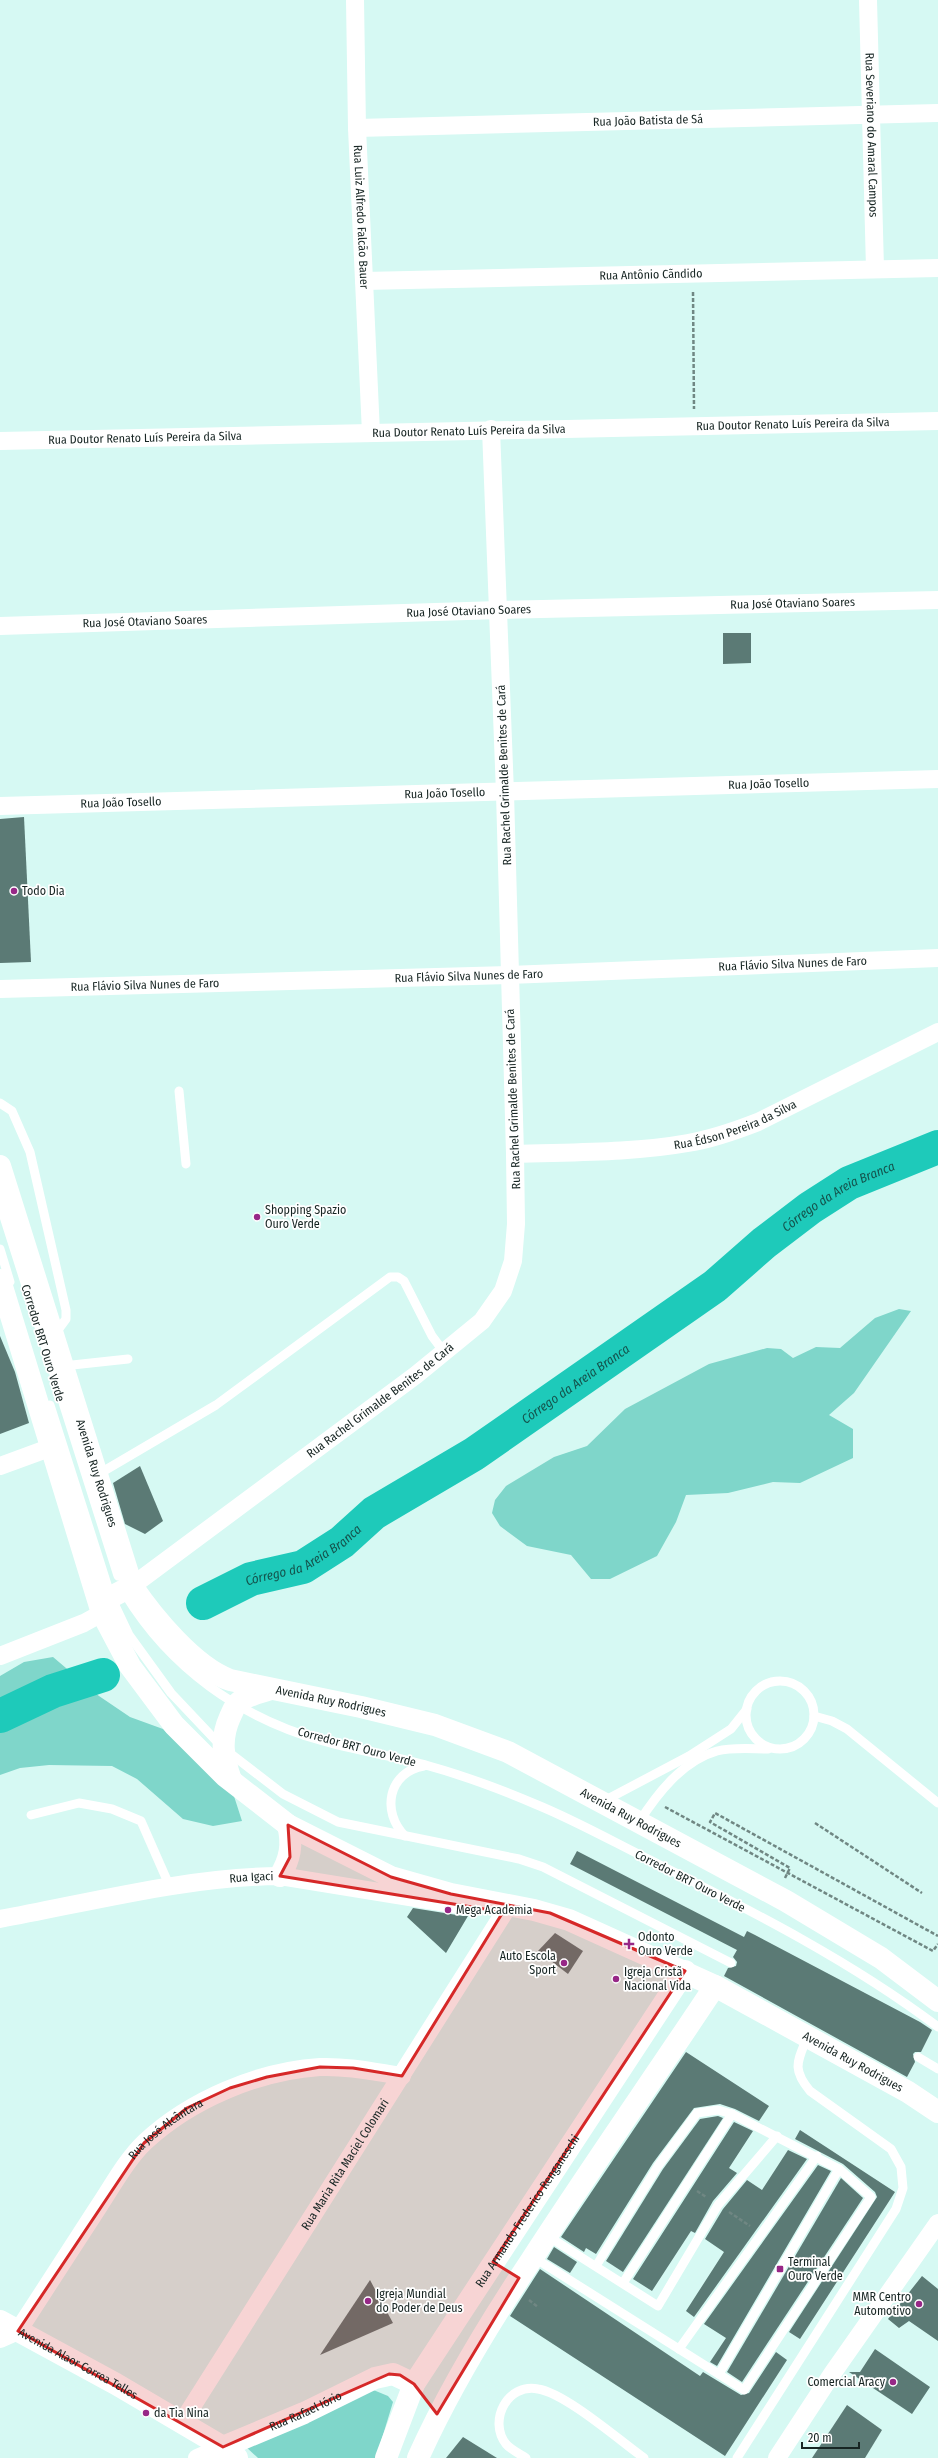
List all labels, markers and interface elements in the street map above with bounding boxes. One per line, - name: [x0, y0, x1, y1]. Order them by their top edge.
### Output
- street label: Rua Severiano do Amaral Campos: [862, 52, 881, 217]
- street label: Rua João Batista de Sá: [593, 112, 703, 129]
- street label: Rua Luiz Alfredo Falcão Bauer: [351, 144, 371, 290]
- street label: Rua Antônio Cãndido: [599, 266, 703, 283]
- street label: Rua Doutor Renato Luís Pereira da Silva: [696, 415, 890, 433]
- street label: Rua Doutor Renato Luís Pereira da Silva: [372, 422, 566, 440]
- street label: Rua Doutor Renato Luís Pereira da Silva: [48, 429, 242, 447]
- street label: Rua José Otaviano Soares: [730, 595, 855, 612]
- street label: Rua José Otaviano Soares: [406, 602, 531, 620]
- street label: Rua José Otaviano Soares: [82, 612, 208, 630]
- street label: Rua Rachel Grimalde Benites de Cará: [494, 684, 514, 866]
- street label: Rua João Tosello: [728, 776, 809, 792]
- street label: Rua João Tosello: [404, 785, 485, 801]
- street label: Rua João Tosello: [80, 794, 162, 811]
- place label: Todo Dia: [22, 884, 65, 898]
- marker: Todo Dia: [9, 886, 19, 896]
- street label: Rua Flávio Silva Nunes de Faro: [718, 954, 867, 974]
- street label: Rua Flávio Silva Nunes de Faro: [394, 967, 543, 985]
- street label: Rua Flávio Silva Nunes de Faro: [70, 976, 219, 994]
- street label: Rua Rachel Grimalde Benites de Cará: [503, 1008, 523, 1190]
- street label: Rua Édson Pereira da Silva: [673, 1097, 799, 1152]
- water label: Córrego da Areia Branca: [779, 1158, 897, 1235]
- place label: Shopping Spazio Ouro Verde: [265, 1203, 346, 1231]
- marker: Shopping Spazio Ouro Verde: [252, 1212, 262, 1222]
- street label: Corredor BRT Ouro Verde: [18, 1283, 68, 1403]
- street label: Rua Rachel Grimalde Benites de Cará: [304, 1340, 457, 1461]
- water label: Córrego da Areia Branca: [519, 1341, 633, 1427]
- street label: Avenida Ruy Rodrigues: [73, 1418, 120, 1529]
- water label: Córrego da Areia Branca: [243, 1521, 364, 1589]
- street label: Avenida Ruy Rodrigues: [275, 1683, 388, 1720]
- street label: Corredor BRT Ouro Verde: [296, 1724, 418, 1770]
- street label: Avenida Ruy Rodrigues: [578, 1785, 684, 1851]
- street label: Corredor BRT Ouro Verde: [633, 1847, 748, 1915]
- street label: Rua Igaci: [229, 1869, 274, 1886]
- place label: Mega Academia: [456, 1903, 532, 1917]
- marker: Mega Academia: [443, 1905, 453, 1915]
- place label: Odonto Ouro Verde: [638, 1930, 693, 1958]
- marker: Odonto Ouro Verde: [623, 1938, 635, 1950]
- place label: Auto Escola Sport: [500, 1949, 556, 1977]
- marker: Auto Escola Sport: [559, 1958, 569, 1968]
- place label: Igreja Cristã Nacional Vida: [624, 1965, 691, 1993]
- marker: Igreja Cristã Nacional Vida: [611, 1974, 621, 1984]
- street label: Avenida Ruy Rodrigues: [800, 2029, 906, 2095]
- street label: Rua José Alcântara: [125, 2096, 205, 2162]
- street label: Rua Maria Rita Maciel Colomari: [298, 2096, 392, 2233]
- street label: Rua Armando Frederico Renganeschi: [472, 2132, 583, 2290]
- place label: Terminal Ouro Verde: [788, 2255, 843, 2283]
- marker: Terminal Ouro Verde: [775, 2264, 785, 2274]
- place label: Igreja Mundial do Poder de Deus: [376, 2287, 463, 2315]
- place label: MMR Centro Automotivo: [852, 2290, 911, 2318]
- marker: Igreja Mundial do Poder de Deus: [363, 2296, 373, 2306]
- marker: MMR Centro Automotivo: [914, 2299, 924, 2309]
- street label: Avenida Alaor Correa Telles: [16, 2325, 140, 2402]
- place label: Comercial Aracy: [807, 2375, 886, 2389]
- marker: Comercial Aracy: [888, 2377, 898, 2387]
- street label: Rua Rafael Iório: [267, 2388, 344, 2434]
- place label: da Tia Nina: [154, 2406, 209, 2420]
- marker: da Tia Nina: [141, 2408, 151, 2418]
- scale bar: [802, 2424, 859, 2450]
- text: 20 m: [808, 2431, 832, 2445]

